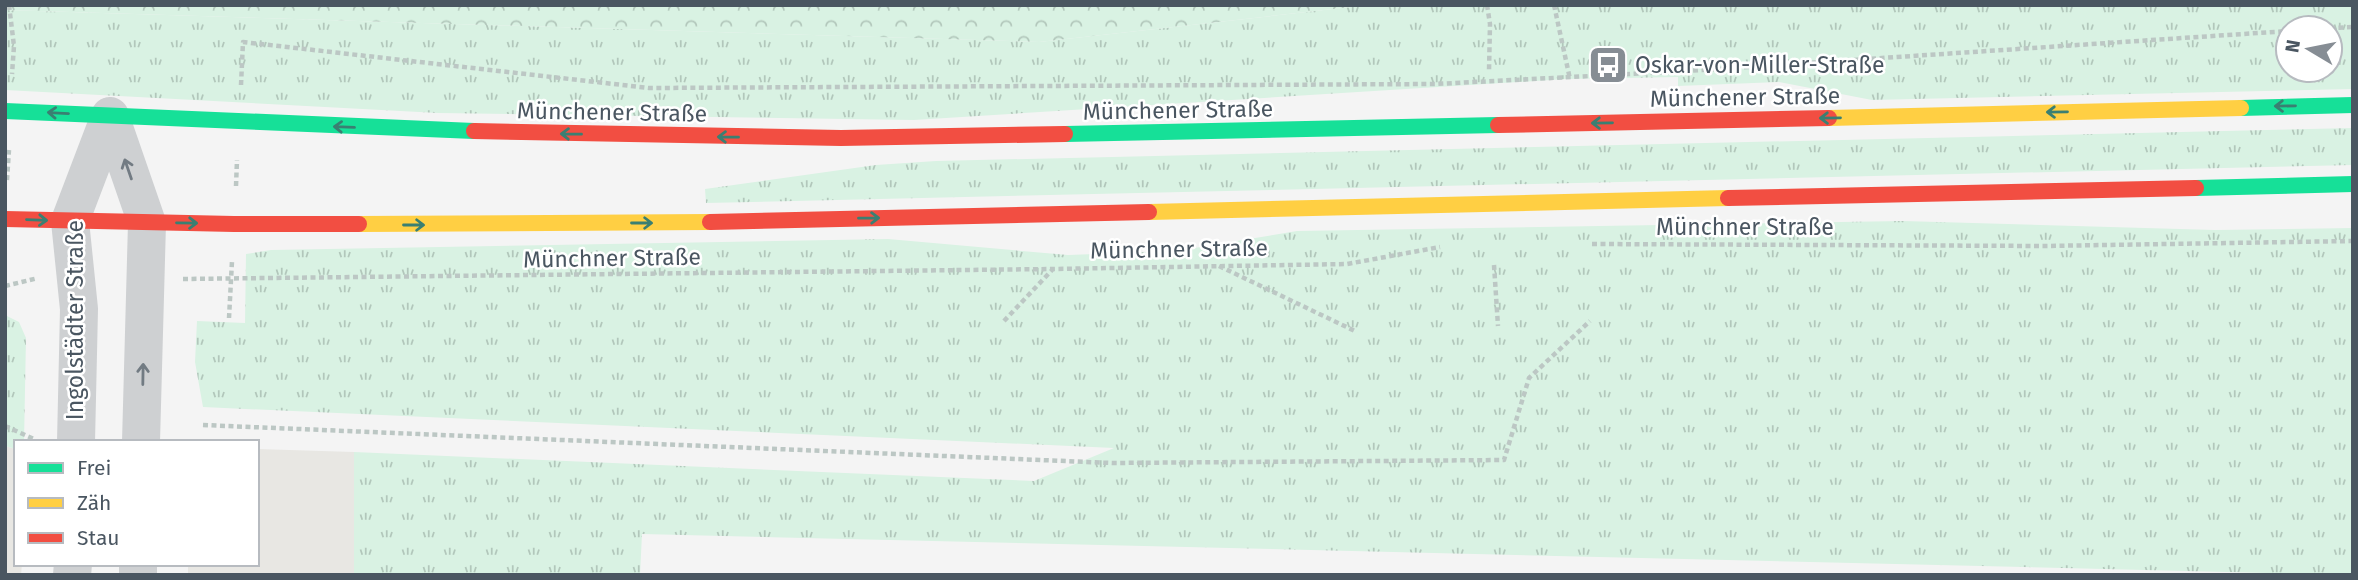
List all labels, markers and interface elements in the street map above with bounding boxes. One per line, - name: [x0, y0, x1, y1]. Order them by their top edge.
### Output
- north arrow: [2274, 14, 2344, 84]
- text: N: [2280, 38, 2305, 54]
- bus stop icon: Oskar-von-Miller-Straße: [1587, 44, 1629, 86]
- place label: Oskar-von-Miller-Straße: [1635, 51, 1885, 79]
- street label: Münchener Straße: [1650, 81, 1840, 113]
- street label: Münchener Straße: [1083, 94, 1273, 126]
- street label: Münchener Straße: [517, 96, 707, 128]
- one-way arrow: [2273, 99, 2296, 113]
- one-way arrow: [2046, 105, 2069, 119]
- one-way arrow: [46, 107, 69, 120]
- one-way arrow: [1818, 111, 1841, 124]
- one-way arrow: [1591, 117, 1614, 130]
- one-way arrow: [332, 120, 355, 133]
- one-way arrow: [560, 127, 583, 141]
- one-way arrow: [717, 130, 740, 143]
- one-way arrow: [121, 159, 133, 181]
- one-way arrow: [858, 212, 881, 225]
- one-way arrow: [26, 213, 49, 226]
- street label: Münchner Straße: [1656, 213, 1834, 241]
- one-way arrow: [630, 216, 653, 230]
- one-way arrow: [175, 217, 198, 230]
- one-way arrow: [403, 218, 426, 232]
- street label: Ingolstädter Straße: [61, 220, 89, 420]
- street label: Münchner Straße: [1090, 233, 1268, 265]
- street label: Münchner Straße: [523, 242, 701, 274]
- one-way arrow: [136, 362, 149, 385]
- legend: [14, 440, 259, 566]
- text: Frei: [77, 455, 111, 481]
- text: Zäh: [77, 490, 111, 516]
- text: Stau: [77, 525, 120, 551]

